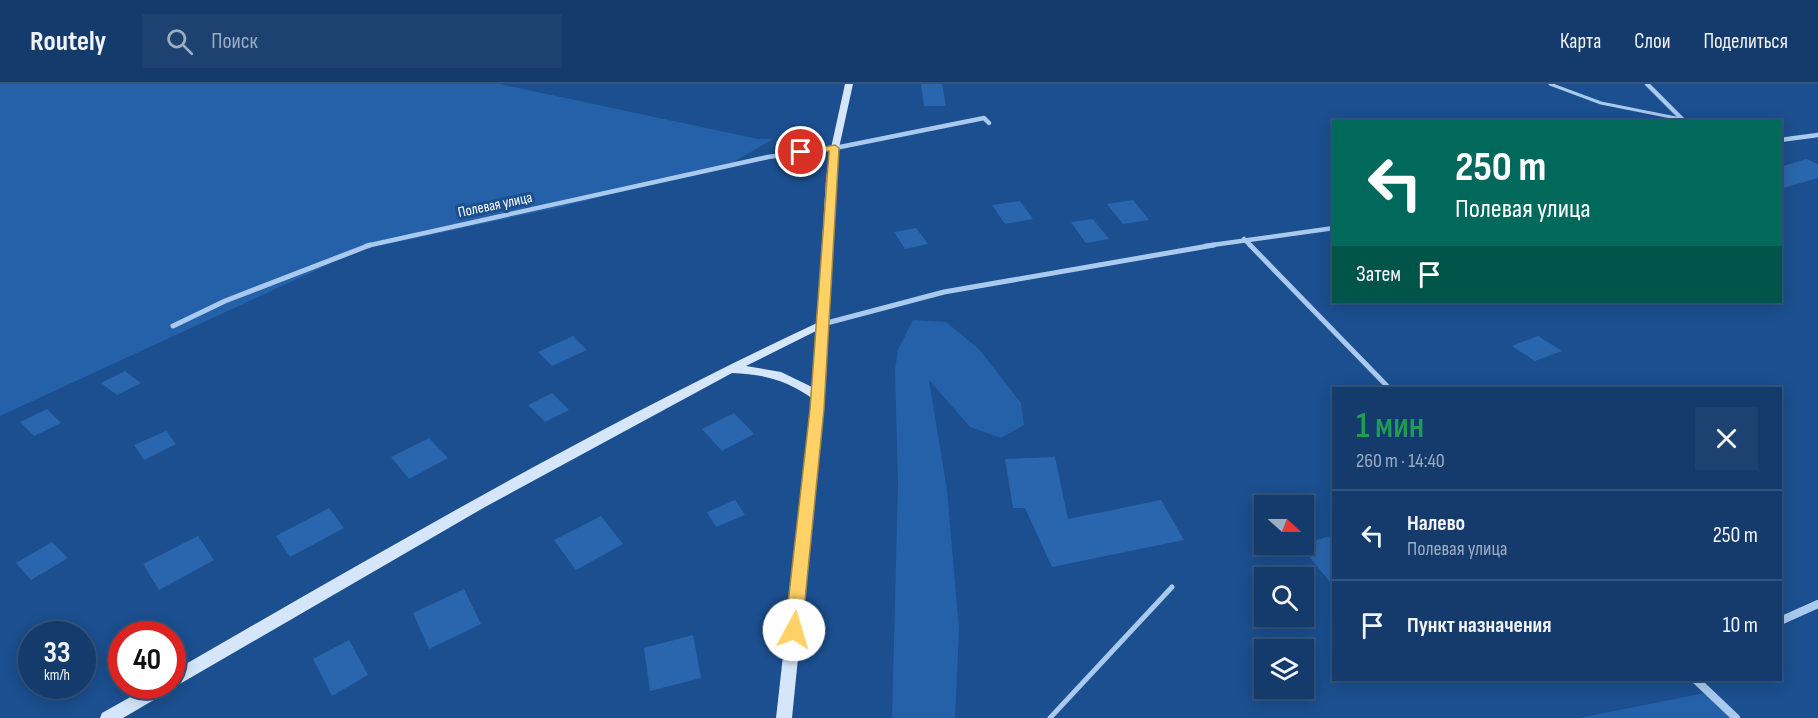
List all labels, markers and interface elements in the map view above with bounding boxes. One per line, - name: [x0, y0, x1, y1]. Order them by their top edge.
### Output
- search box: [142, 14, 562, 68]
- text: Routely: [30, 25, 106, 58]
- icon: search: [163, 25, 196, 58]
- text: Поиск: [211, 28, 258, 55]
- text: Карта: [1560, 29, 1601, 54]
- text: Слои: [1634, 29, 1670, 54]
- text: Поделиться: [1703, 29, 1788, 54]
- pin: [775, 126, 826, 177]
- icon: arrive: [784, 135, 817, 168]
- text: 250 m: [1455, 142, 1546, 193]
- icon: left: [1356, 144, 1434, 222]
- street label: Полевая улица: [456, 188, 534, 222]
- text: Полевая улица: [1455, 193, 1591, 225]
- icon: arrive: [1413, 258, 1446, 291]
- text: Затем: [1356, 261, 1401, 288]
- text: 1 мин: [1356, 405, 1424, 448]
- button: close: [1695, 407, 1758, 470]
- text: 260 m · 14:40: [1356, 449, 1445, 473]
- north arrow: [1254, 495, 1314, 555]
- map controls: [1254, 495, 1314, 699]
- text: Налево: [1407, 510, 1465, 537]
- icon: left: [1356, 519, 1389, 552]
- text: 250 m: [1713, 522, 1758, 549]
- text: Полевая улица: [1407, 537, 1507, 561]
- button: search: [1254, 567, 1314, 627]
- position arrow: [762, 598, 826, 662]
- icon: arrive: [1356, 609, 1389, 642]
- text: Пункт назначения: [1407, 612, 1551, 639]
- text: 10 m: [1723, 612, 1758, 639]
- speed limit sign: 40: [108, 621, 186, 699]
- text: 33: [44, 635, 70, 671]
- button: layers: [1254, 639, 1314, 699]
- text: km/h: [44, 666, 70, 685]

